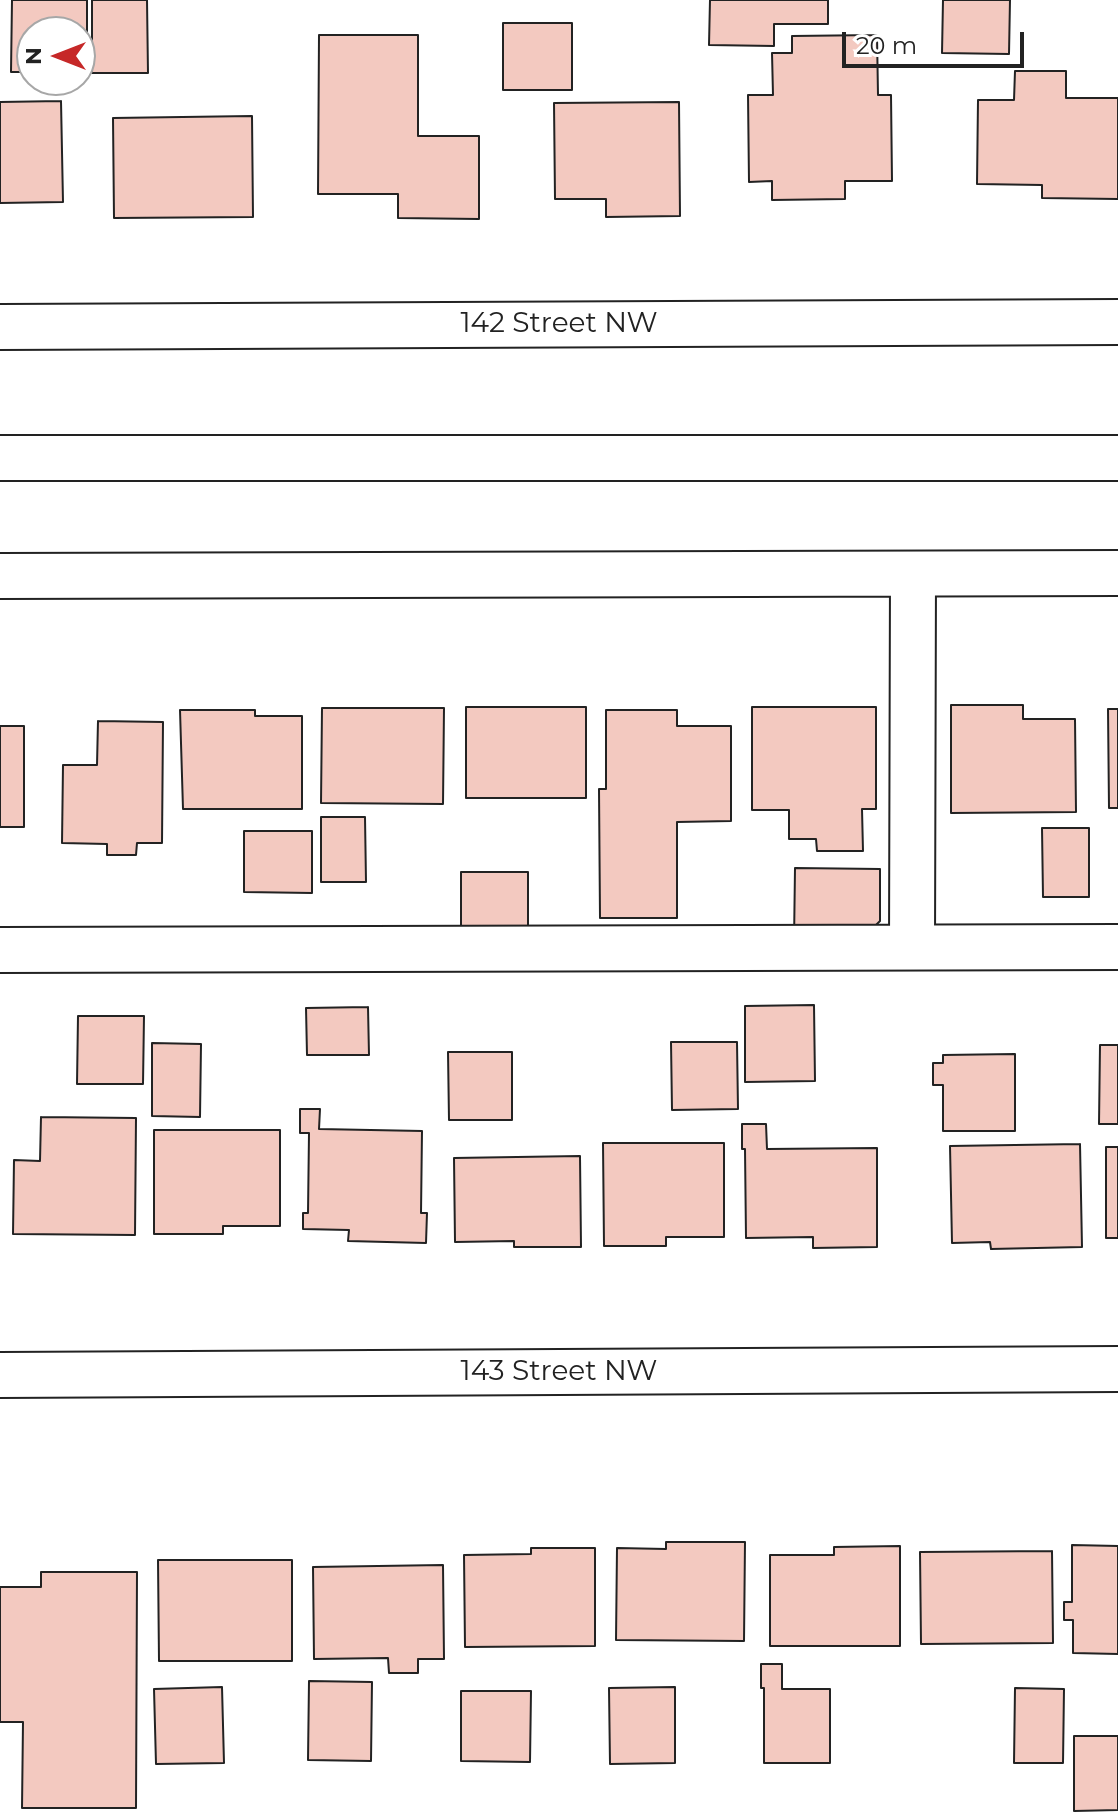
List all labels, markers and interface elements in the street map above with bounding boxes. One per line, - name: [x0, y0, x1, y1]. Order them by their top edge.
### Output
- north arrow: [16, 16, 96, 96]
- scale bar: [846, 16, 1028, 66]
- text: 20 m: [856, 31, 917, 60]
- text: N: [20, 47, 47, 65]
- street label: 142 Street NW: [460, 307, 658, 341]
- street label: 143 Street NW: [461, 1355, 657, 1389]

